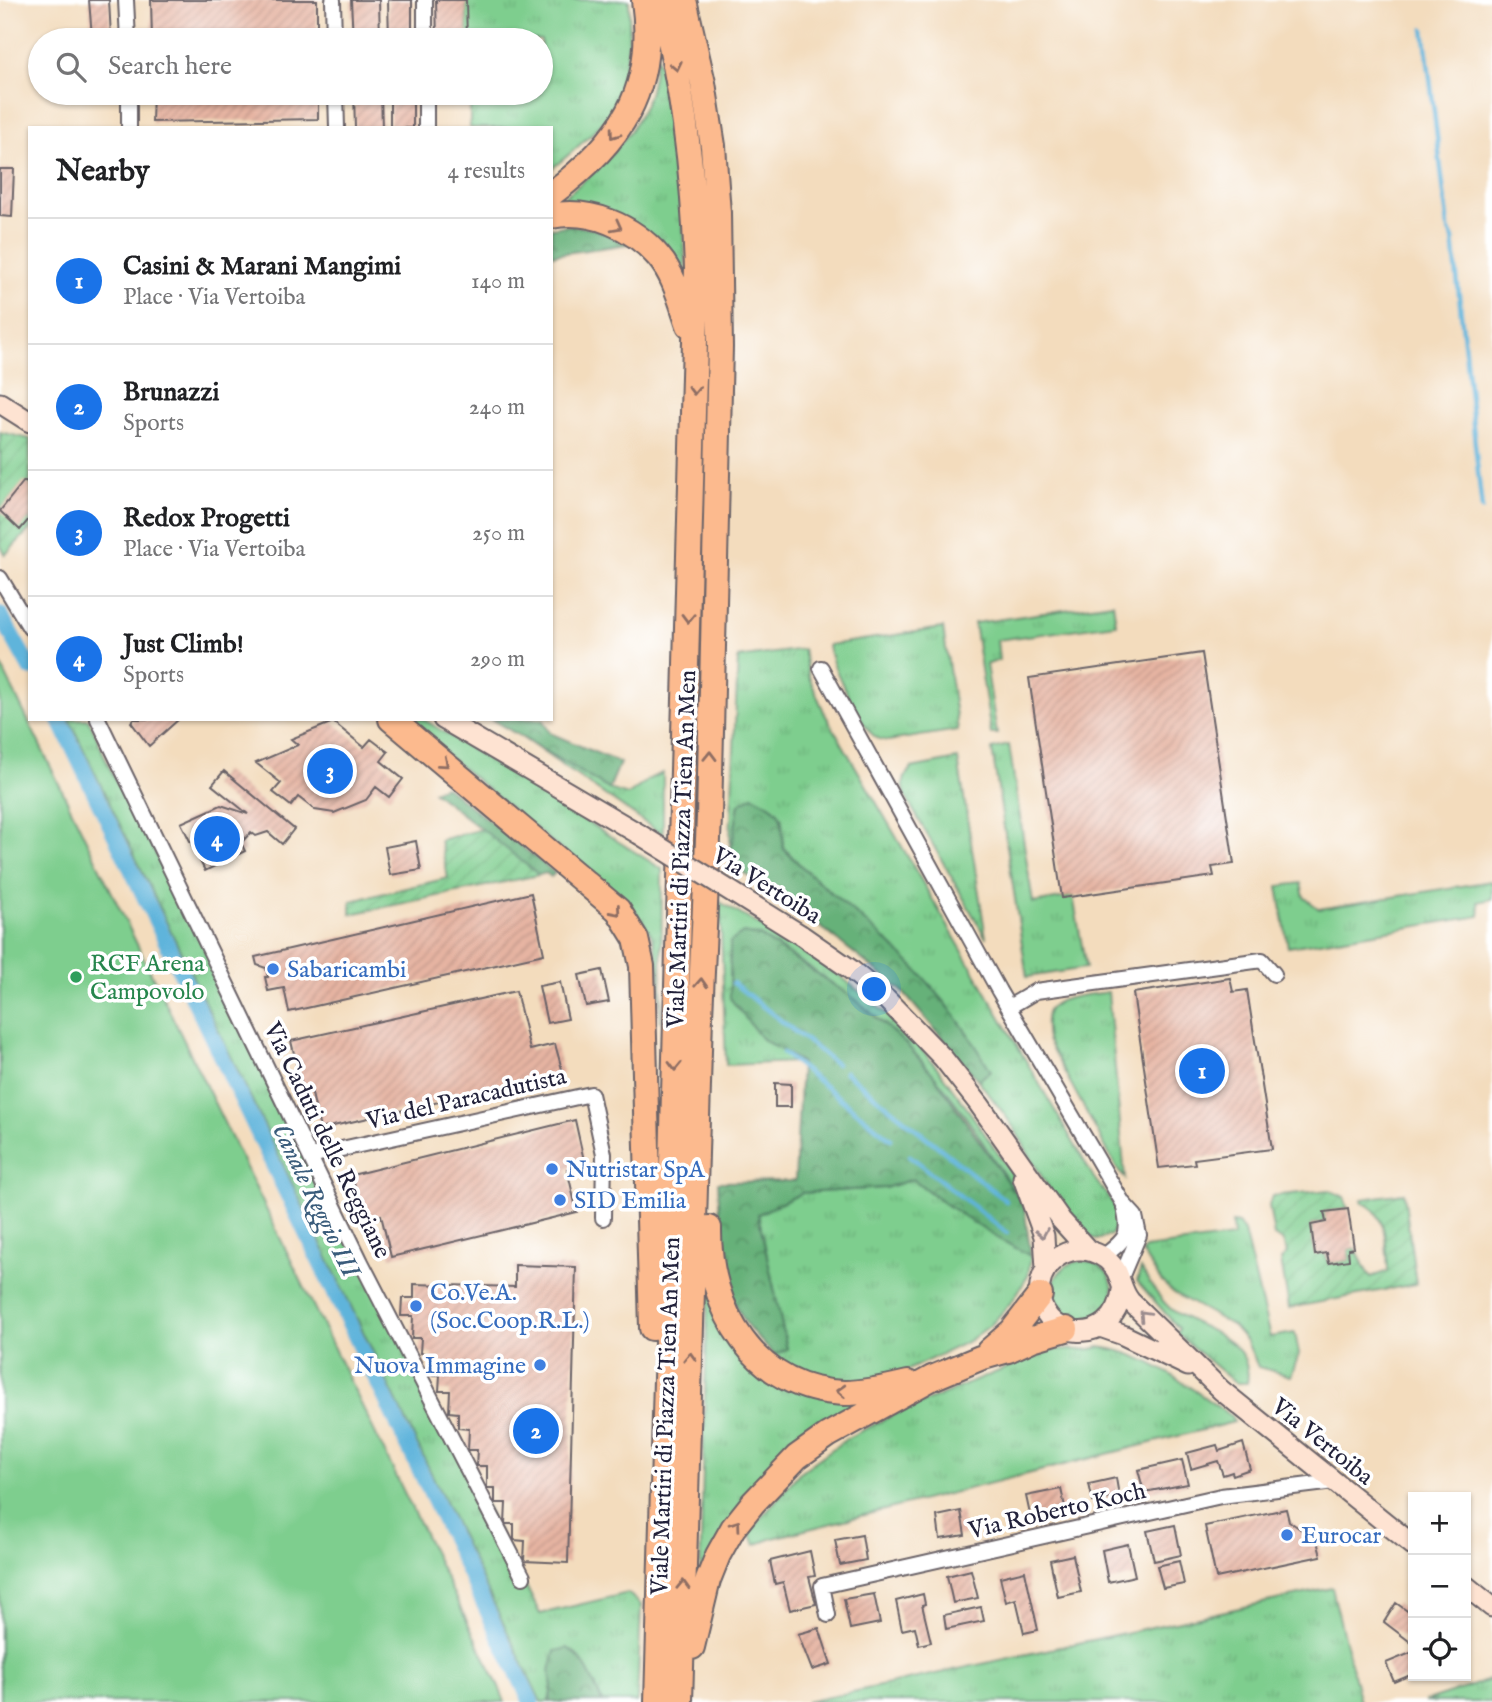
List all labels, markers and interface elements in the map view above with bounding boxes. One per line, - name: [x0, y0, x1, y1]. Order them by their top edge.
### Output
- search box: [28, 28, 553, 105]
- icon: search: [52, 48, 90, 86]
- text: Search here: [108, 50, 232, 83]
- one-way arrow: [667, 60, 682, 72]
- one-way arrow: [610, 127, 622, 139]
- text: Nearby: [56, 153, 149, 191]
- text: 4 results: [447, 157, 525, 186]
- one-way arrow: [610, 218, 622, 231]
- text: Casini & Marani Mangimi: [123, 250, 401, 283]
- text: 1: [75, 267, 83, 296]
- text: 140 m: [471, 267, 525, 296]
- text: Place · Via Vertoiba: [123, 283, 306, 312]
- text: Brunazzi: [123, 376, 219, 409]
- one-way arrow: [686, 386, 702, 396]
- text: 2: [74, 393, 84, 422]
- text: 240 m: [469, 393, 525, 422]
- text: Sports: [123, 409, 184, 438]
- text: Redox Progetti: [123, 502, 290, 535]
- text: 3: [75, 519, 83, 548]
- text: 250 m: [472, 519, 525, 548]
- text: Place · Via Vertoiba: [123, 535, 306, 564]
- one-way arrow: [680, 613, 696, 624]
- text: Just Climb!: [123, 628, 244, 661]
- text: 4: [73, 645, 85, 674]
- text: 290 m: [470, 645, 525, 674]
- text: Sports: [123, 661, 184, 690]
- street label: Viale Martiri di Piazza Tien An Men: [661, 669, 704, 1030]
- pin: 3: [307, 745, 353, 797]
- one-way arrow: [703, 750, 718, 761]
- one-way arrow: [435, 755, 448, 767]
- pin: 4: [194, 813, 240, 865]
- street label: Via Vertoiba: [705, 840, 827, 932]
- one-way arrow: [608, 903, 620, 916]
- place label: RCF Arena Campovolo: [90, 949, 205, 1008]
- place label: Sabaricambi: [287, 955, 406, 986]
- marker: Sabaricambi: [265, 961, 281, 977]
- marker: RCF Arena Campovolo: [68, 969, 84, 985]
- your location: [857, 972, 891, 1006]
- one-way arrow: [694, 977, 709, 988]
- street label: Via Caduti delle Reggiane: [255, 1016, 397, 1264]
- pin: 1: [1179, 1045, 1225, 1097]
- one-way arrow: [667, 1060, 682, 1071]
- street label: Via del Paracadutista: [362, 1061, 570, 1138]
- water label: Canale Reggio III: [263, 1118, 368, 1286]
- place label: Nutristar SpA: [566, 1155, 705, 1186]
- marker: Nutristar SpA: [544, 1161, 560, 1177]
- place label: SID Emilia: [574, 1186, 687, 1217]
- marker: SID Emilia: [552, 1192, 568, 1208]
- one-way arrow: [1034, 1227, 1049, 1239]
- street label: Viale Martiri di Piazza Tien An Men: [645, 1236, 688, 1597]
- place label: Co.Ve.A. (Soc.Coop.R.L.): [430, 1278, 590, 1337]
- marker: Co.Ve.A. (Soc.Coop.R.L.): [408, 1298, 424, 1314]
- one-way arrow: [1139, 1310, 1152, 1323]
- place label: Nuova Immagine: [354, 1351, 526, 1382]
- one-way arrow: [682, 1352, 698, 1362]
- marker: Nuova Immagine: [532, 1357, 548, 1373]
- one-way arrow: [835, 1384, 846, 1399]
- street label: Via Vertoiba: [1264, 1391, 1380, 1493]
- pin: 2: [513, 1405, 559, 1457]
- street label: Via Roberto Koch: [965, 1476, 1149, 1547]
- map controls: [1408, 1492, 1471, 1681]
- button: +: [1408, 1492, 1471, 1555]
- one-way arrow: [728, 1520, 740, 1533]
- place label: Eurocar: [1301, 1521, 1381, 1552]
- marker: Eurocar: [1279, 1527, 1295, 1543]
- button: −: [1408, 1555, 1471, 1618]
- one-way arrow: [676, 1579, 691, 1590]
- button: locate: [1408, 1618, 1471, 1681]

